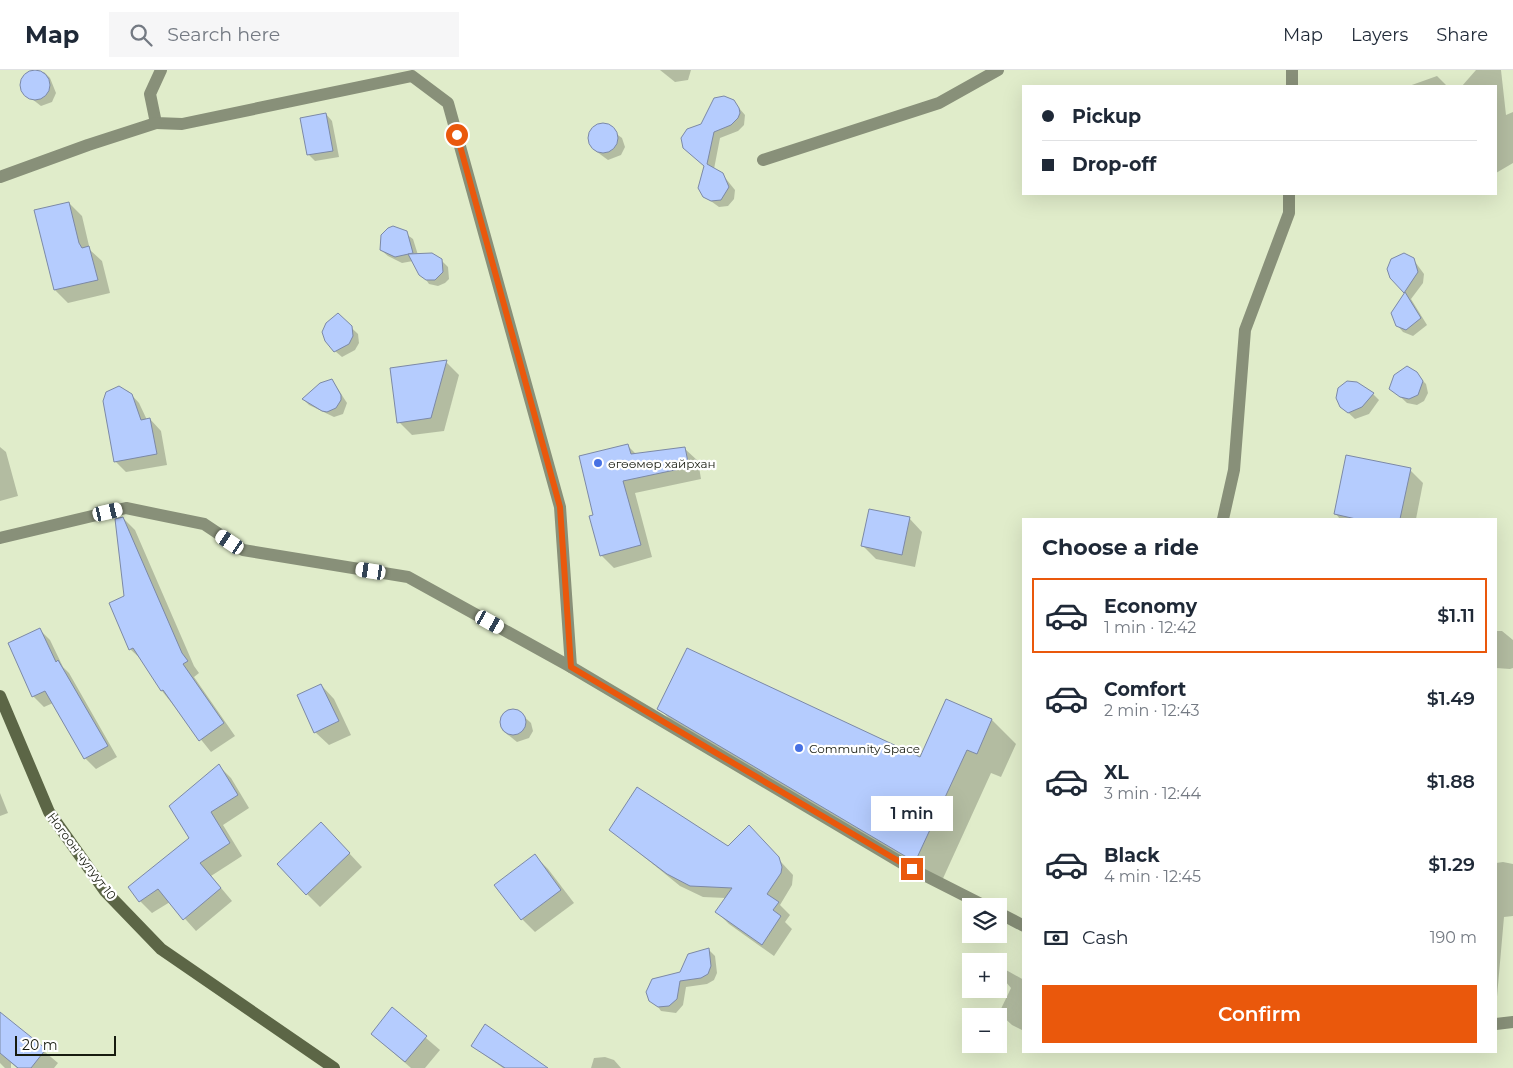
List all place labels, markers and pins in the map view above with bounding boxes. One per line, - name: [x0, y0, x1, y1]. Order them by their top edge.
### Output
- place label: өгөөмөр хайрхан: [608, 456, 716, 471]
- marker: өгөөмөр хайрхан: [592, 457, 604, 469]
- place label: Community Space: [809, 741, 920, 756]
- marker: Community Space: [793, 742, 805, 754]

